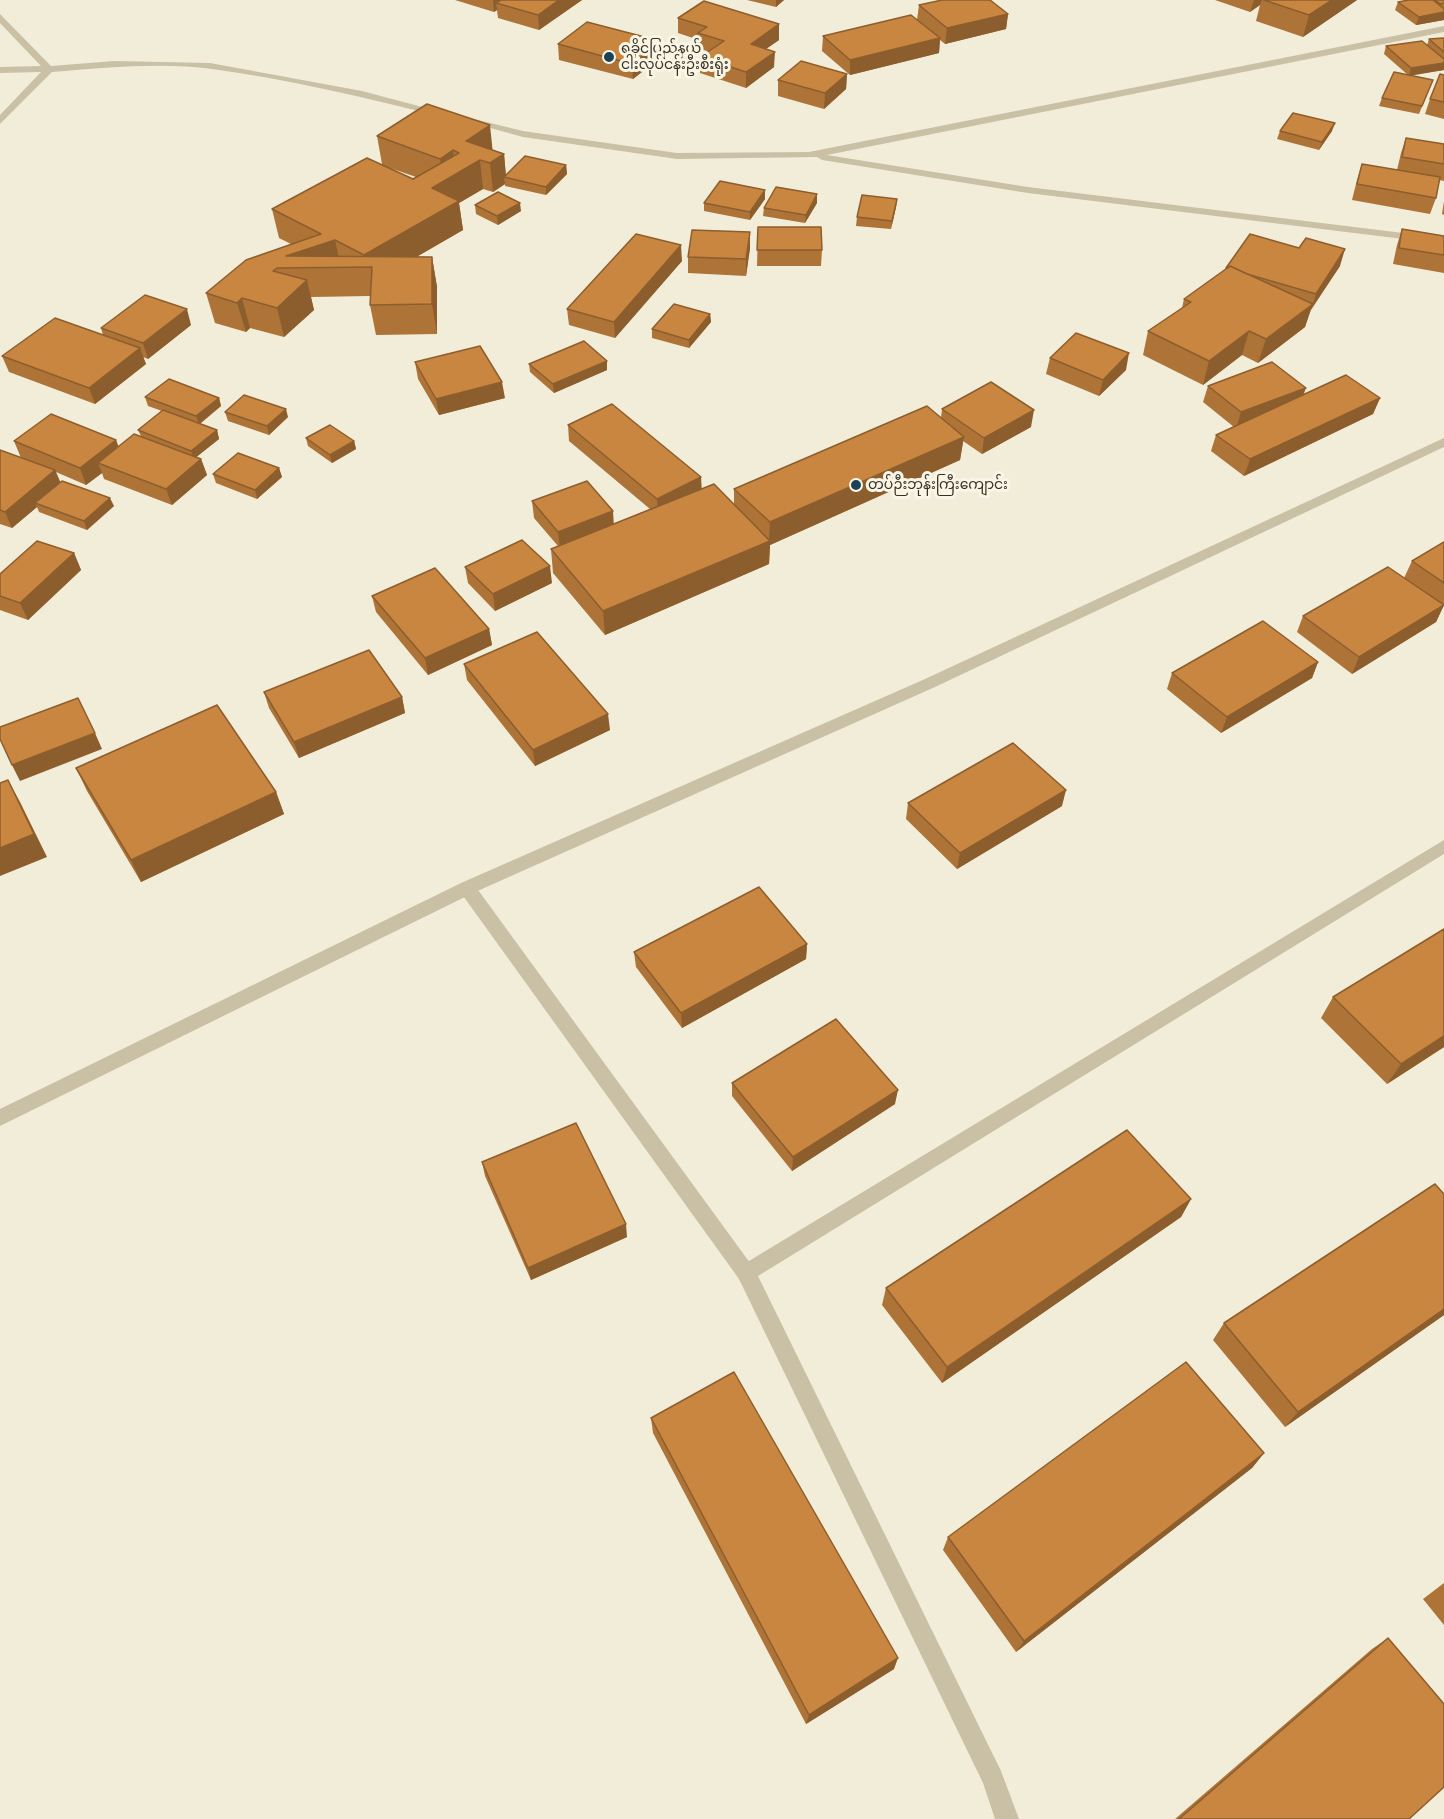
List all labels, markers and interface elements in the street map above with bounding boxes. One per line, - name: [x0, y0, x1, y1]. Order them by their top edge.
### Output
- place label: ရခိုင်ပြည်နယ် ငါးလုပ်ငန်းဦးစီးရုံး: [621, 41, 729, 74]
- marker: ရခိုင်ပြည်နယ် ငါးလုပ်ငန်းဦးစီးရုံး: [602, 50, 616, 64]
- place label: တပ်ဉီးဘုန်းကြီးကျောင်း: [868, 477, 1008, 493]
- marker: တပ်ဉီးဘုန်းကြီးကျောင်း: [849, 478, 863, 492]

